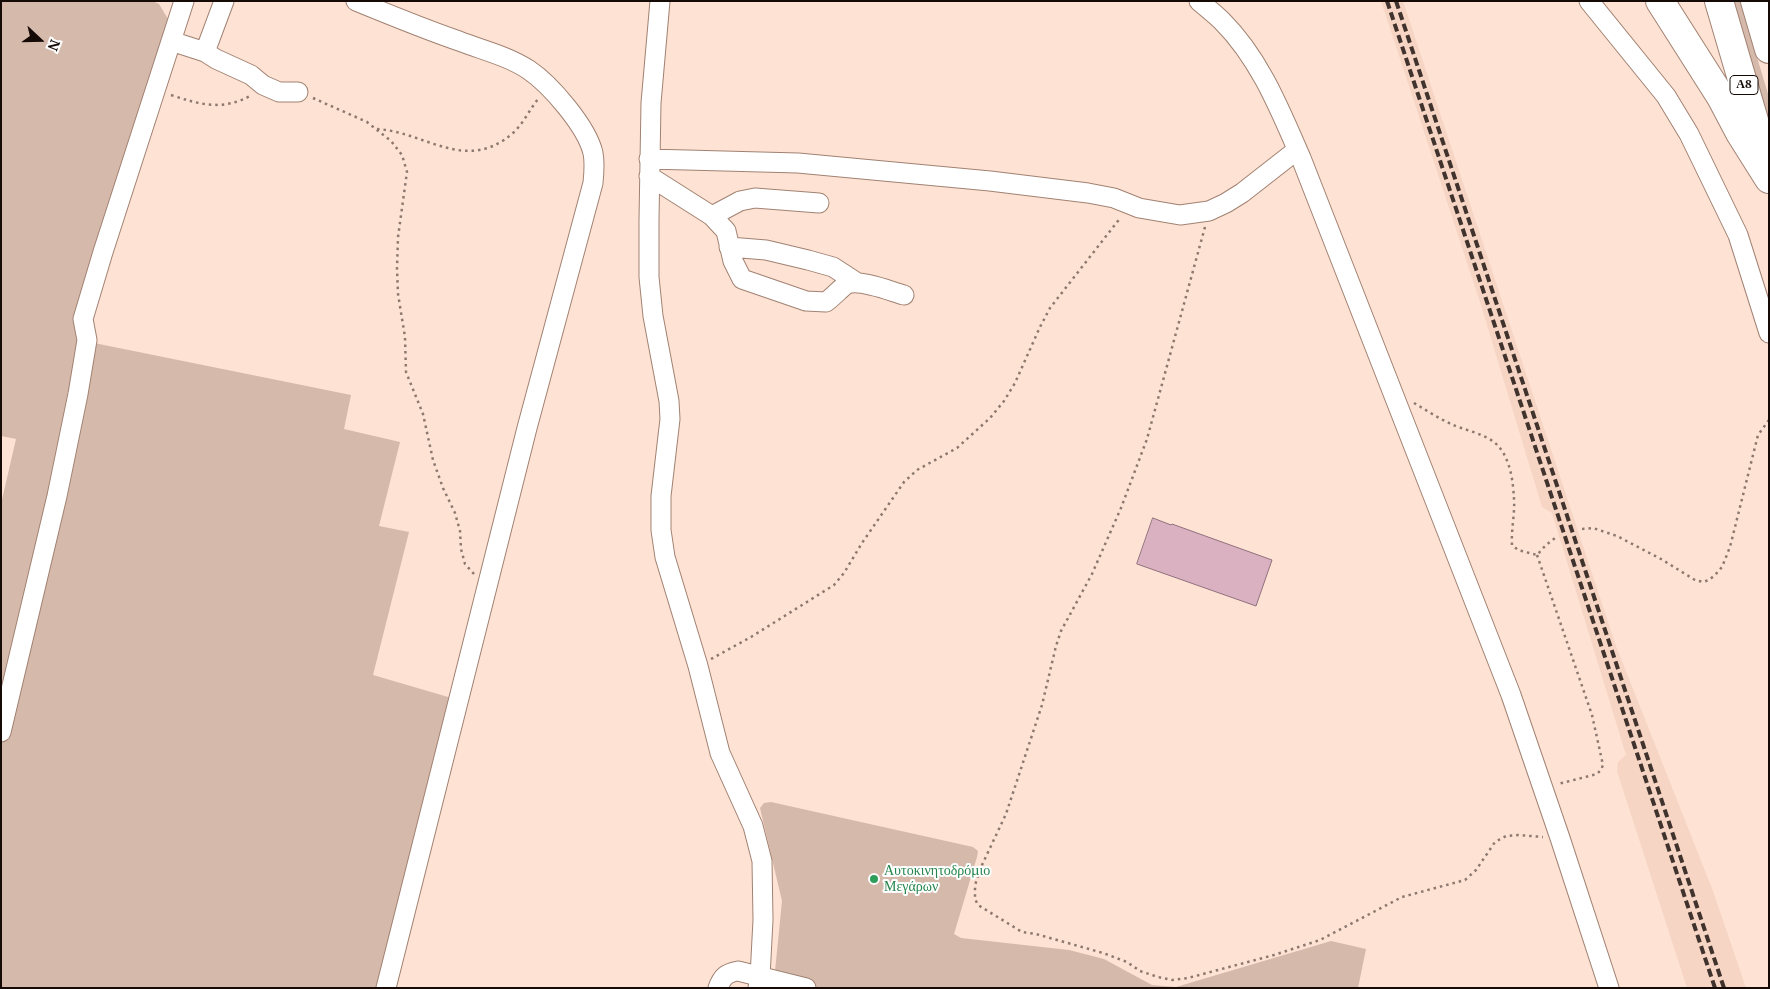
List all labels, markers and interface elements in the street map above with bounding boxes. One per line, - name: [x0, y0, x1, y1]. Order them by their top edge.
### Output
- north arrow: [15, 15, 65, 65]
- text: N: [44, 37, 65, 54]
- road number: Α8: [1730, 76, 1758, 94]
- place label: Αυτοκινητοδρόμιο Μεγάρων: [884, 863, 990, 896]
- marker: Αυτοκινητοδρόμιο Μεγάρων: [868, 873, 880, 885]

